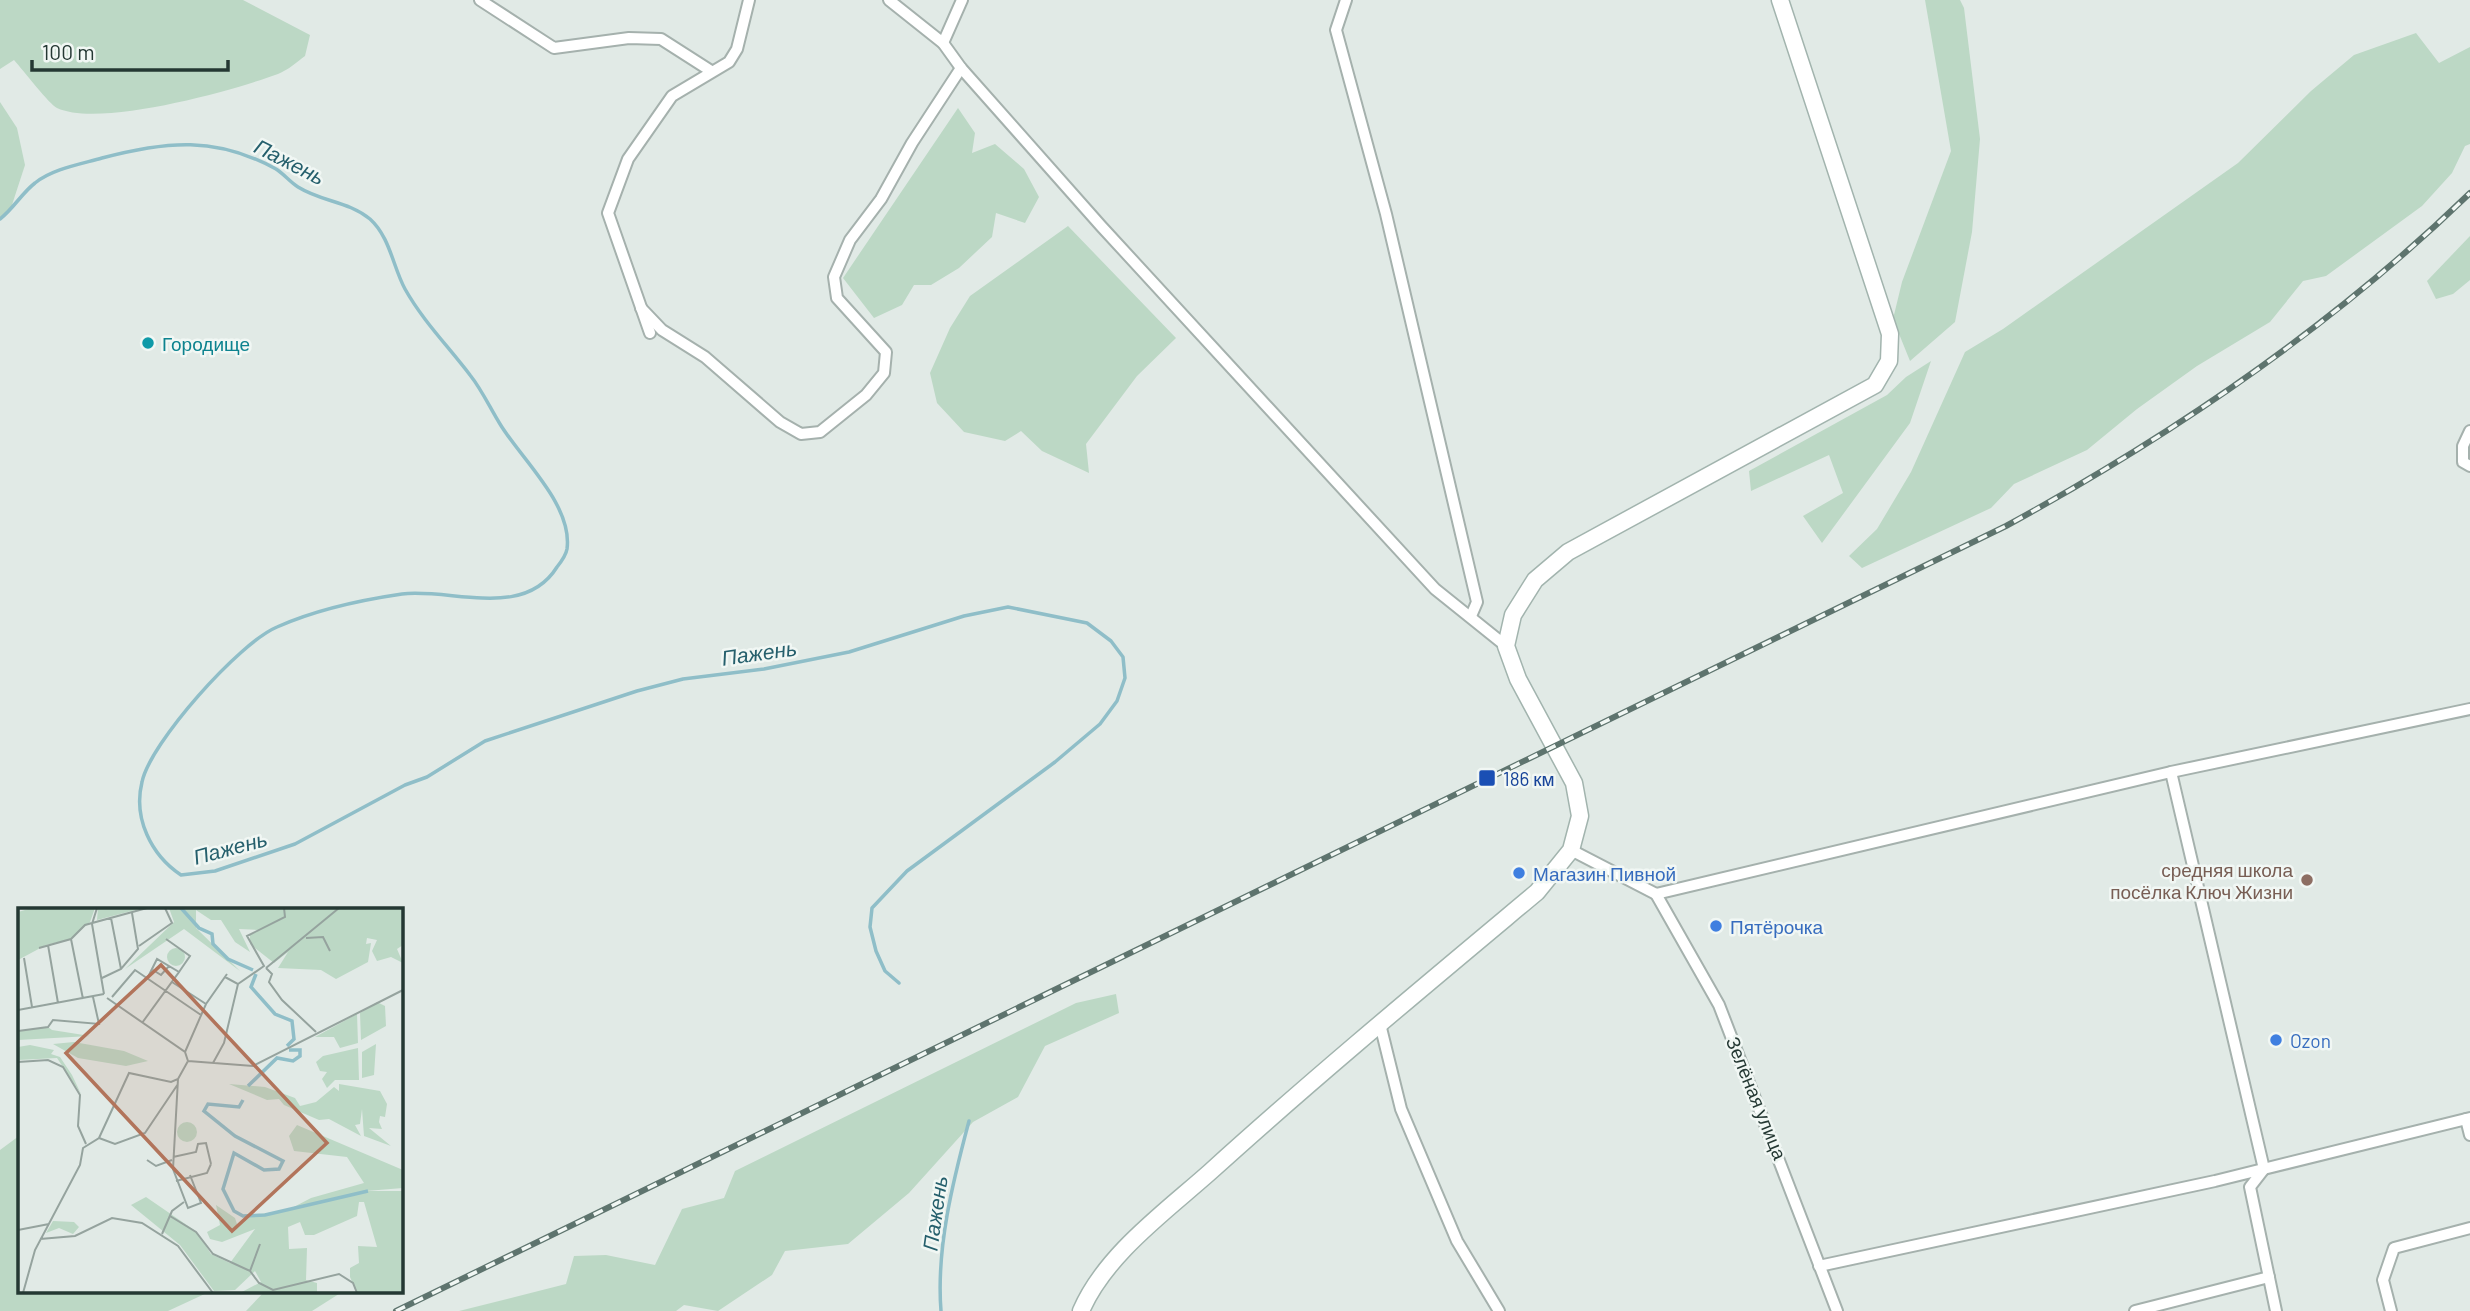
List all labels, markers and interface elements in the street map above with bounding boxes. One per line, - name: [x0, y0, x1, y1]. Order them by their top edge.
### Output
- scale bar: [32, 28, 228, 72]
- text: 100 m: [42, 39, 95, 64]
- water label: Пажень: [251, 133, 329, 189]
- place label: Городище: [162, 332, 250, 355]
- marker: Городище: [140, 335, 156, 351]
- water label: Пажень: [720, 634, 798, 670]
- place label: 186 км: [1503, 767, 1555, 790]
- marker: 186 км: [1477, 768, 1497, 788]
- water label: Пажень: [190, 825, 270, 869]
- place label: средняя школа посёлка Ключ Жизни: [2110, 858, 2293, 903]
- place label: Магазин Пивной: [1533, 862, 1676, 885]
- marker: Магазин Пивной: [1511, 865, 1527, 881]
- marker: средняя школа посёлка Ключ Жизни: [2299, 872, 2315, 888]
- inset map: [18, 908, 402, 1294]
- place label: Пятёрочка: [1730, 915, 1824, 938]
- marker: Пятёрочка: [1708, 918, 1724, 934]
- place label: Ozon: [2290, 1029, 2331, 1052]
- marker: Ozon: [2268, 1032, 2284, 1048]
- street label: Зелёная улица: [1722, 1033, 1792, 1163]
- water label: Пажень: [916, 1174, 952, 1252]

